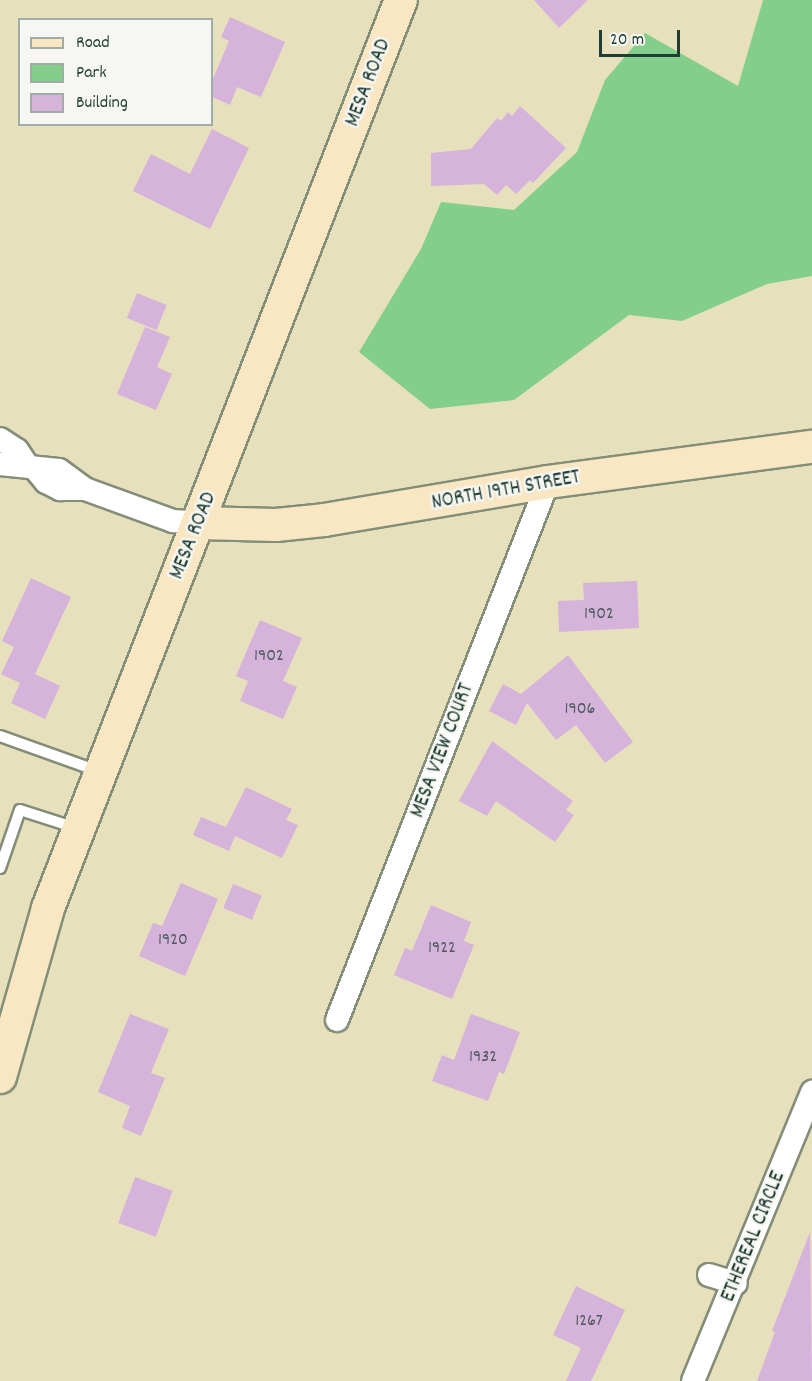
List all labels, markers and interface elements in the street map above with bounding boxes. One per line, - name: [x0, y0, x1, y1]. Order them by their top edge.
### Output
- legend: [18, 18, 213, 126]
- scale bar: [602, 18, 683, 56]
- text: 20 m: [610, 28, 644, 53]
- text: Road: [76, 31, 110, 56]
- street label: MESA ROAD: [341, 36, 397, 130]
- text: Park: [76, 61, 107, 86]
- text: Building: [76, 91, 128, 116]
- street label: NORTH 19TH STREET: [430, 466, 582, 516]
- street label: MESA ROAD: [165, 489, 223, 583]
- house number: 1902: [584, 604, 614, 626]
- house number: 1902: [254, 646, 284, 668]
- street label: MESA VIEW COURT: [406, 680, 480, 822]
- house number: 1906: [565, 699, 595, 721]
- house number: 1920: [158, 930, 188, 952]
- house number: 1922: [428, 938, 456, 960]
- house number: 1932: [469, 1047, 497, 1069]
- street label: ETHEREAL CIRCLE: [716, 1168, 792, 1306]
- house number: 1267: [575, 1311, 603, 1333]

